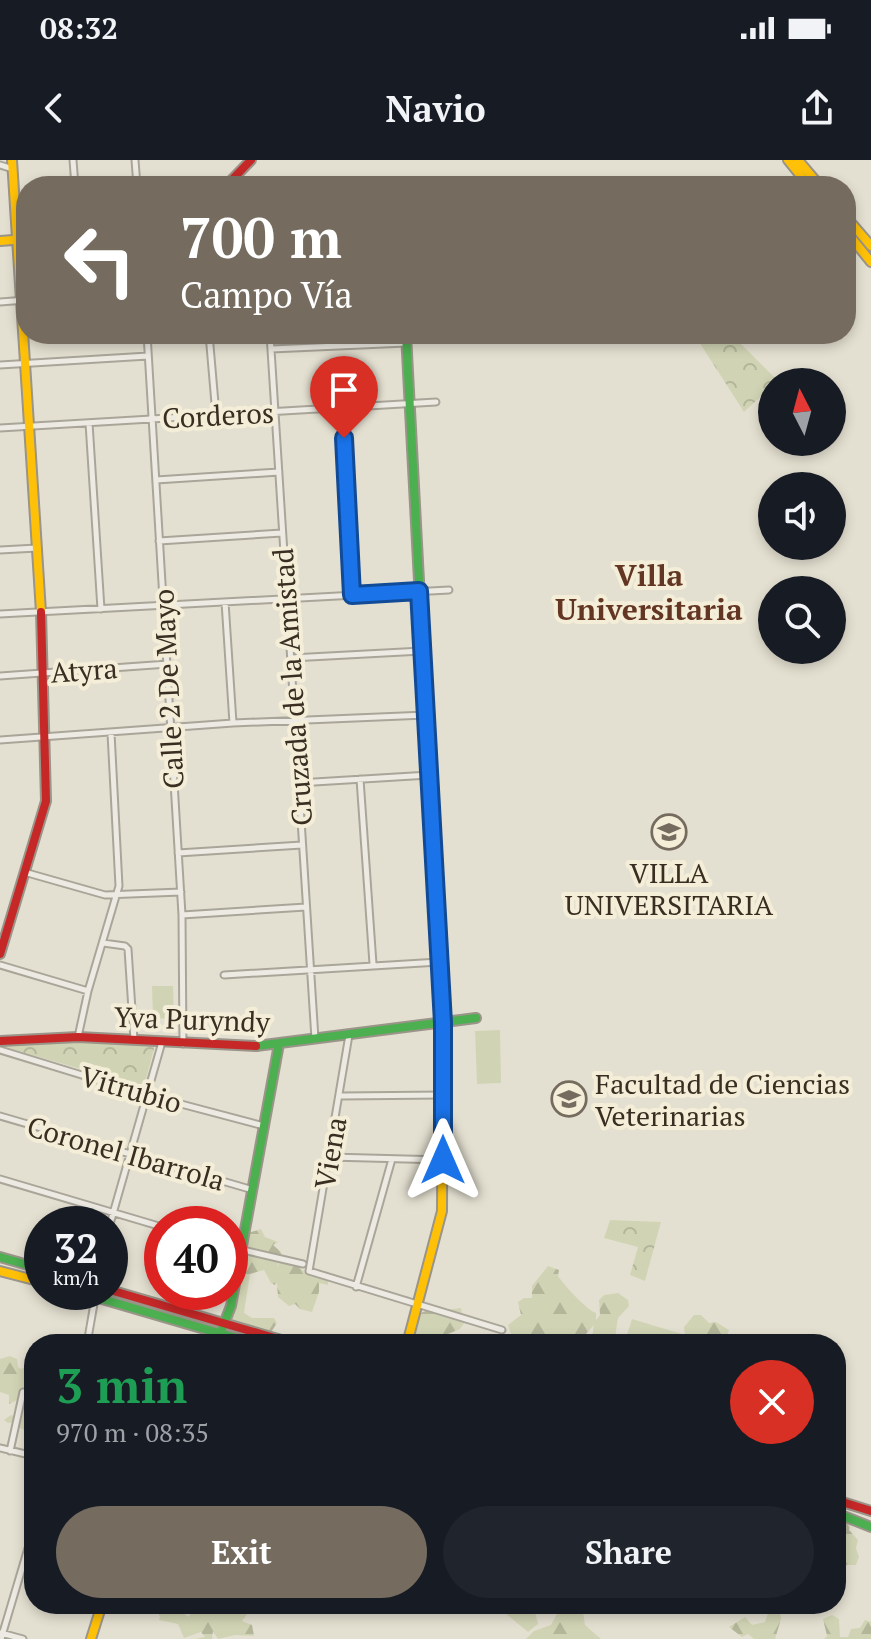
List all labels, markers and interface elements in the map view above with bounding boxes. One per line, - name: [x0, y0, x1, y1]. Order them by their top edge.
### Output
- text: 08:32: [40, 8, 118, 48]
- text: Navio: [385, 85, 486, 132]
- icon: back: [32, 86, 76, 130]
- icon: share: [795, 86, 839, 130]
- text: 700 m: [180, 200, 342, 274]
- icon: left: [48, 208, 152, 312]
- text: Campo Vía: [180, 271, 353, 318]
- pin: [310, 356, 378, 438]
- icon: arrive: [322, 368, 366, 412]
- north arrow: [758, 368, 846, 456]
- map controls: [758, 368, 846, 664]
- street label: Corderos: [161, 394, 275, 436]
- button: sound: [758, 472, 846, 560]
- street label: Cruzada de la Amistad: [264, 547, 320, 827]
- district label: Villa Universitaria: [555, 555, 743, 629]
- button: search: [758, 576, 846, 664]
- street label: Calle 2 De Mayo: [144, 588, 192, 790]
- street label: Atyra: [49, 649, 119, 691]
- school or university icon: VILLA UNIVERSITARIA: [650, 813, 688, 851]
- place label: VILLA UNIVERSITARIA: [565, 854, 774, 923]
- street label: Yva Puryndy: [113, 998, 271, 1040]
- street label: Vitrubio: [76, 1057, 186, 1121]
- place label: Facultad de Ciencias Veterinarias: [595, 1065, 850, 1134]
- school or university icon: Facultad de Ciencias Veterinarias: [550, 1080, 588, 1118]
- street label: Coronel Ibarrola: [23, 1107, 229, 1199]
- street label: Viena: [305, 1114, 355, 1192]
- position arrow: [401, 1118, 485, 1202]
- speed limit sign: 40: [144, 1206, 248, 1310]
- text: 32: [53, 1221, 99, 1274]
- text: km/h: [53, 1264, 99, 1291]
- text: 3 min: [56, 1353, 187, 1417]
- button: close: [730, 1360, 814, 1444]
- text: 970 m · 08:35: [56, 1415, 209, 1449]
- button: Exit: [56, 1506, 427, 1598]
- button: Share: [443, 1506, 814, 1598]

